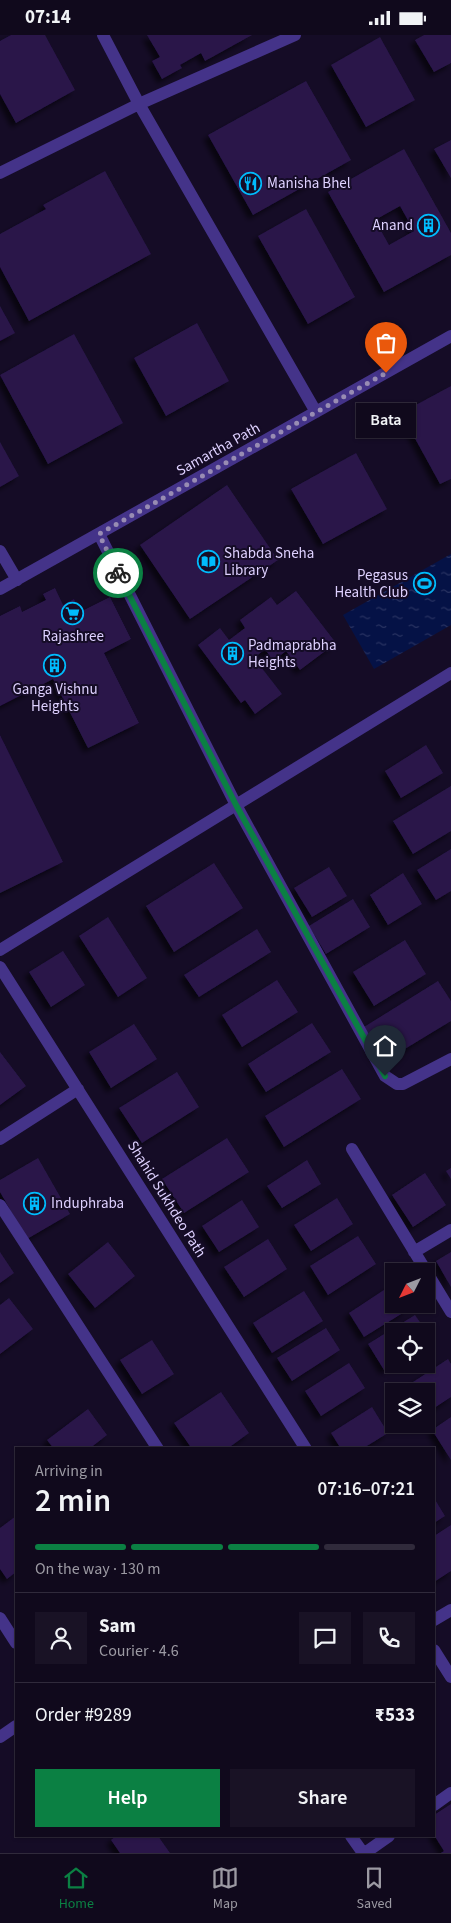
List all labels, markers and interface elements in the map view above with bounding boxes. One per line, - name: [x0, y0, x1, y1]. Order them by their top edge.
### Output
- text: 07:14: [25, 4, 71, 31]
- restaurant icon: Manisha Bhel: [239, 171, 263, 195]
- place label: Manisha Bhel: [267, 173, 351, 194]
- building icon: Anand: [417, 213, 441, 237]
- place label: Anand: [373, 215, 413, 236]
- pin: [365, 322, 407, 373]
- icon: bag: [372, 329, 400, 357]
- callout: Bata: [356, 403, 416, 438]
- text: Bata: [370, 409, 402, 431]
- street label: Samartha Path: [172, 418, 264, 481]
- place label: Shabda Sneha Library: [224, 543, 314, 581]
- courier: [93, 548, 143, 598]
- library icon: Shabda Sneha Library: [196, 550, 220, 574]
- icon: bike: [104, 559, 132, 587]
- place label: Pegasus Health Club: [335, 565, 408, 603]
- sports icon: Pegasus Health Club: [412, 572, 436, 596]
- supermarket icon: Rajashree: [61, 601, 85, 625]
- place label: Rajashree: [42, 626, 104, 647]
- place label: Padmaprabha Heights: [248, 635, 336, 673]
- building icon: Padmaprabha Heights: [220, 642, 244, 666]
- building icon: Ganga Vishnu Heights: [43, 654, 67, 678]
- place label: Ganga Vishnu Heights: [12, 679, 98, 717]
- pin: [364, 1025, 406, 1076]
- icon: home: [371, 1032, 399, 1060]
- street label: Shahid Sukhdeo Path: [122, 1137, 211, 1262]
- building icon: Induphraba: [23, 1191, 47, 1215]
- place label: Induphraba: [51, 1193, 124, 1214]
- north arrow: [385, 1263, 435, 1313]
- map controls: [385, 1263, 435, 1433]
- button: locate: [385, 1323, 435, 1373]
- button: layers: [385, 1383, 435, 1433]
- text: Arriving in: [35, 1460, 103, 1482]
- text: 07:16–07:21: [317, 1476, 415, 1503]
- text: 2 min: [35, 1478, 111, 1524]
- text: On the way · 130 m: [35, 1558, 160, 1580]
- button: person: [35, 1612, 87, 1664]
- button: chat: [299, 1612, 351, 1664]
- button: phone: [363, 1612, 415, 1664]
- text: Sam: [99, 1613, 136, 1640]
- text: Courier · 4.6: [99, 1640, 179, 1662]
- text: Order #9289: [35, 1702, 132, 1729]
- text: ₹533: [375, 1702, 415, 1729]
- button: Help: [35, 1769, 220, 1827]
- button: Share: [230, 1769, 415, 1827]
- tab: Home: [59, 1864, 94, 1914]
- tab: Map: [211, 1864, 239, 1914]
- tab: Saved: [357, 1864, 392, 1914]

